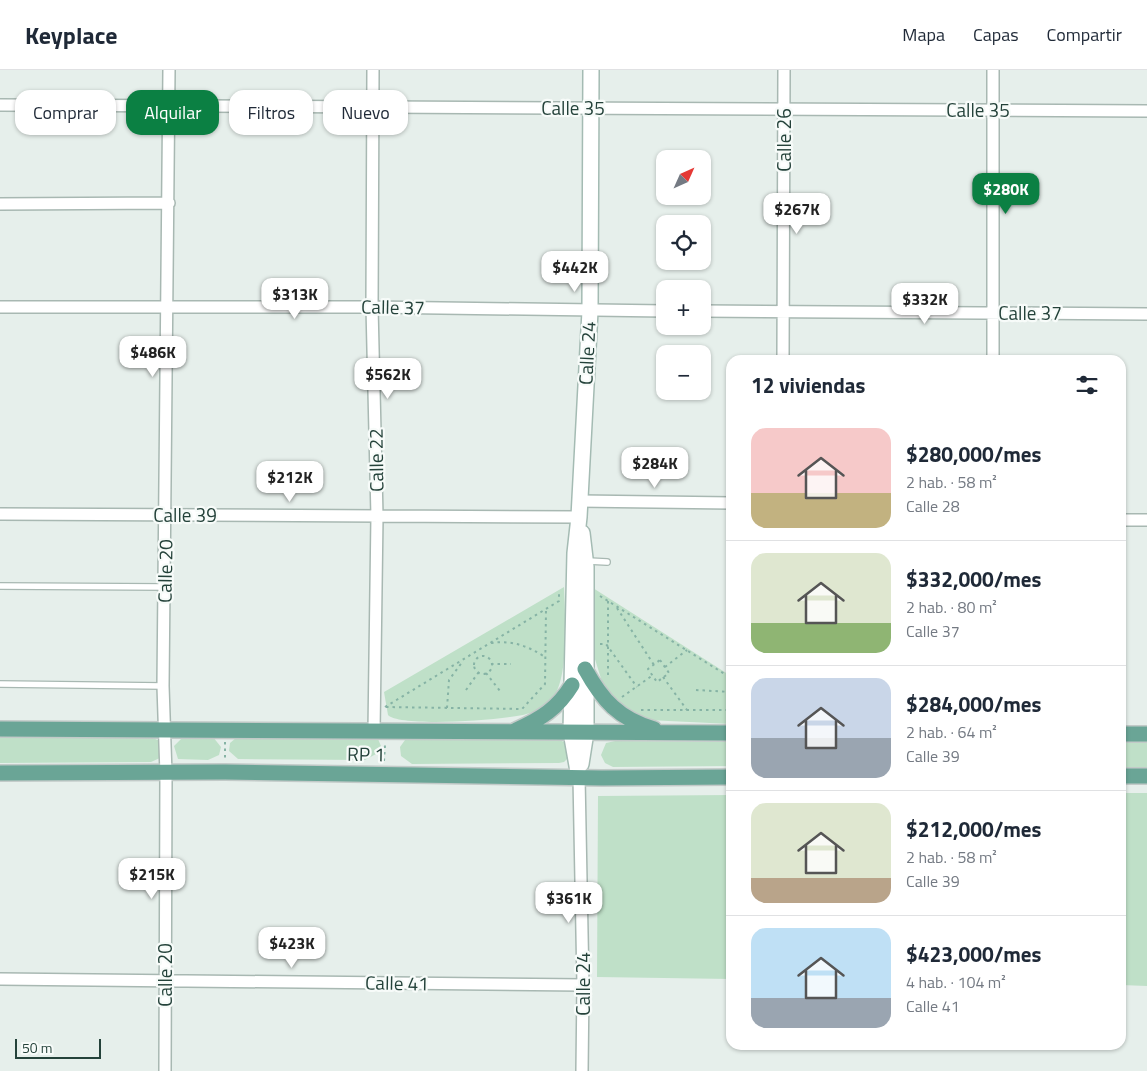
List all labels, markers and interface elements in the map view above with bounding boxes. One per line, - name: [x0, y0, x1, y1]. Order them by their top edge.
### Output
- text: Keyplace: [25, 17, 118, 53]
- text: Mapa: [902, 21, 945, 48]
- text: Capas: [973, 21, 1019, 48]
- text: Compartir: [1047, 21, 1122, 48]
- chip: Comprar: [15, 90, 116, 135]
- chip: Alquilar: [126, 90, 219, 135]
- chip: Filtros: [229, 90, 313, 135]
- chip: Nuevo: [323, 90, 408, 135]
- street label: Calle 35: [541, 93, 605, 122]
- street label: Calle 35: [946, 95, 1010, 124]
- street label: Calle 26: [769, 108, 798, 172]
- north arrow: [656, 150, 711, 205]
- map controls: [656, 150, 711, 400]
- pin: $280K: [971, 172, 1041, 215]
- text: $280K: [983, 177, 1029, 201]
- pin: $267K: [762, 192, 832, 235]
- text: $267K: [774, 197, 820, 221]
- button: locate: [656, 215, 711, 270]
- pin: $442K: [540, 250, 610, 293]
- text: $442K: [552, 255, 598, 279]
- pin: $313K: [260, 278, 330, 320]
- button: +: [656, 280, 711, 335]
- text: $313K: [272, 282, 318, 306]
- pin: $332K: [890, 282, 960, 325]
- text: $332K: [902, 287, 948, 311]
- street label: Calle 37: [361, 291, 425, 322]
- street label: Calle 37: [998, 298, 1062, 327]
- street label: Calle 24: [570, 320, 603, 386]
- pin: $486K: [118, 336, 188, 378]
- text: $486K: [130, 340, 176, 364]
- button: −: [656, 345, 711, 400]
- pin: $562K: [353, 358, 423, 400]
- text: $562K: [365, 362, 411, 386]
- text: 12 viviendas: [751, 369, 865, 401]
- icon: filters: [1073, 371, 1101, 399]
- street label: Calle 22: [360, 428, 391, 492]
- text: $280,000/mes: [906, 438, 1041, 470]
- pin: $284K: [620, 446, 690, 489]
- icon: home: [791, 448, 851, 508]
- text: $284K: [632, 451, 678, 475]
- pin: $212K: [255, 460, 325, 503]
- text: $212K: [267, 465, 313, 489]
- text: 2 hab. · 58 m²: [906, 470, 997, 494]
- text: Calle 28: [906, 494, 960, 518]
- street label: Calle 39: [153, 500, 217, 529]
- street label: Calle 20: [149, 539, 180, 603]
- text: $332,000/mes: [906, 563, 1041, 595]
- icon: home: [791, 573, 851, 633]
- text: 2 hab. · 80 m²: [906, 595, 997, 619]
- text: Calle 37: [906, 619, 960, 643]
- text: $284,000/mes: [906, 688, 1041, 720]
- icon: home: [791, 698, 851, 758]
- text: 2 hab. · 64 m²: [906, 720, 997, 744]
- street label: RP 1: [347, 739, 385, 768]
- text: Calle 39: [906, 744, 960, 768]
- text: $212,000/mes: [906, 813, 1041, 845]
- icon: home: [791, 823, 851, 883]
- text: 2 hab. · 58 m²: [906, 845, 997, 869]
- pin: $215K: [117, 858, 187, 900]
- text: $215K: [129, 862, 175, 886]
- text: Calle 39: [906, 869, 960, 893]
- pin: $361K: [534, 882, 604, 924]
- text: $361K: [546, 886, 592, 910]
- pin: $423K: [257, 926, 327, 969]
- text: $423K: [269, 931, 315, 955]
- text: $423,000/mes: [906, 938, 1041, 970]
- street label: Calle 20: [150, 943, 179, 1007]
- icon: home: [791, 948, 851, 1008]
- street label: Calle 24: [568, 952, 597, 1016]
- street label: Calle 41: [365, 967, 429, 998]
- text: 4 hab. · 104 m²: [906, 970, 1006, 994]
- text: Calle 41: [906, 994, 960, 1018]
- scale bar: [15, 1036, 101, 1059]
- text: 50 m: [22, 1037, 52, 1058]

